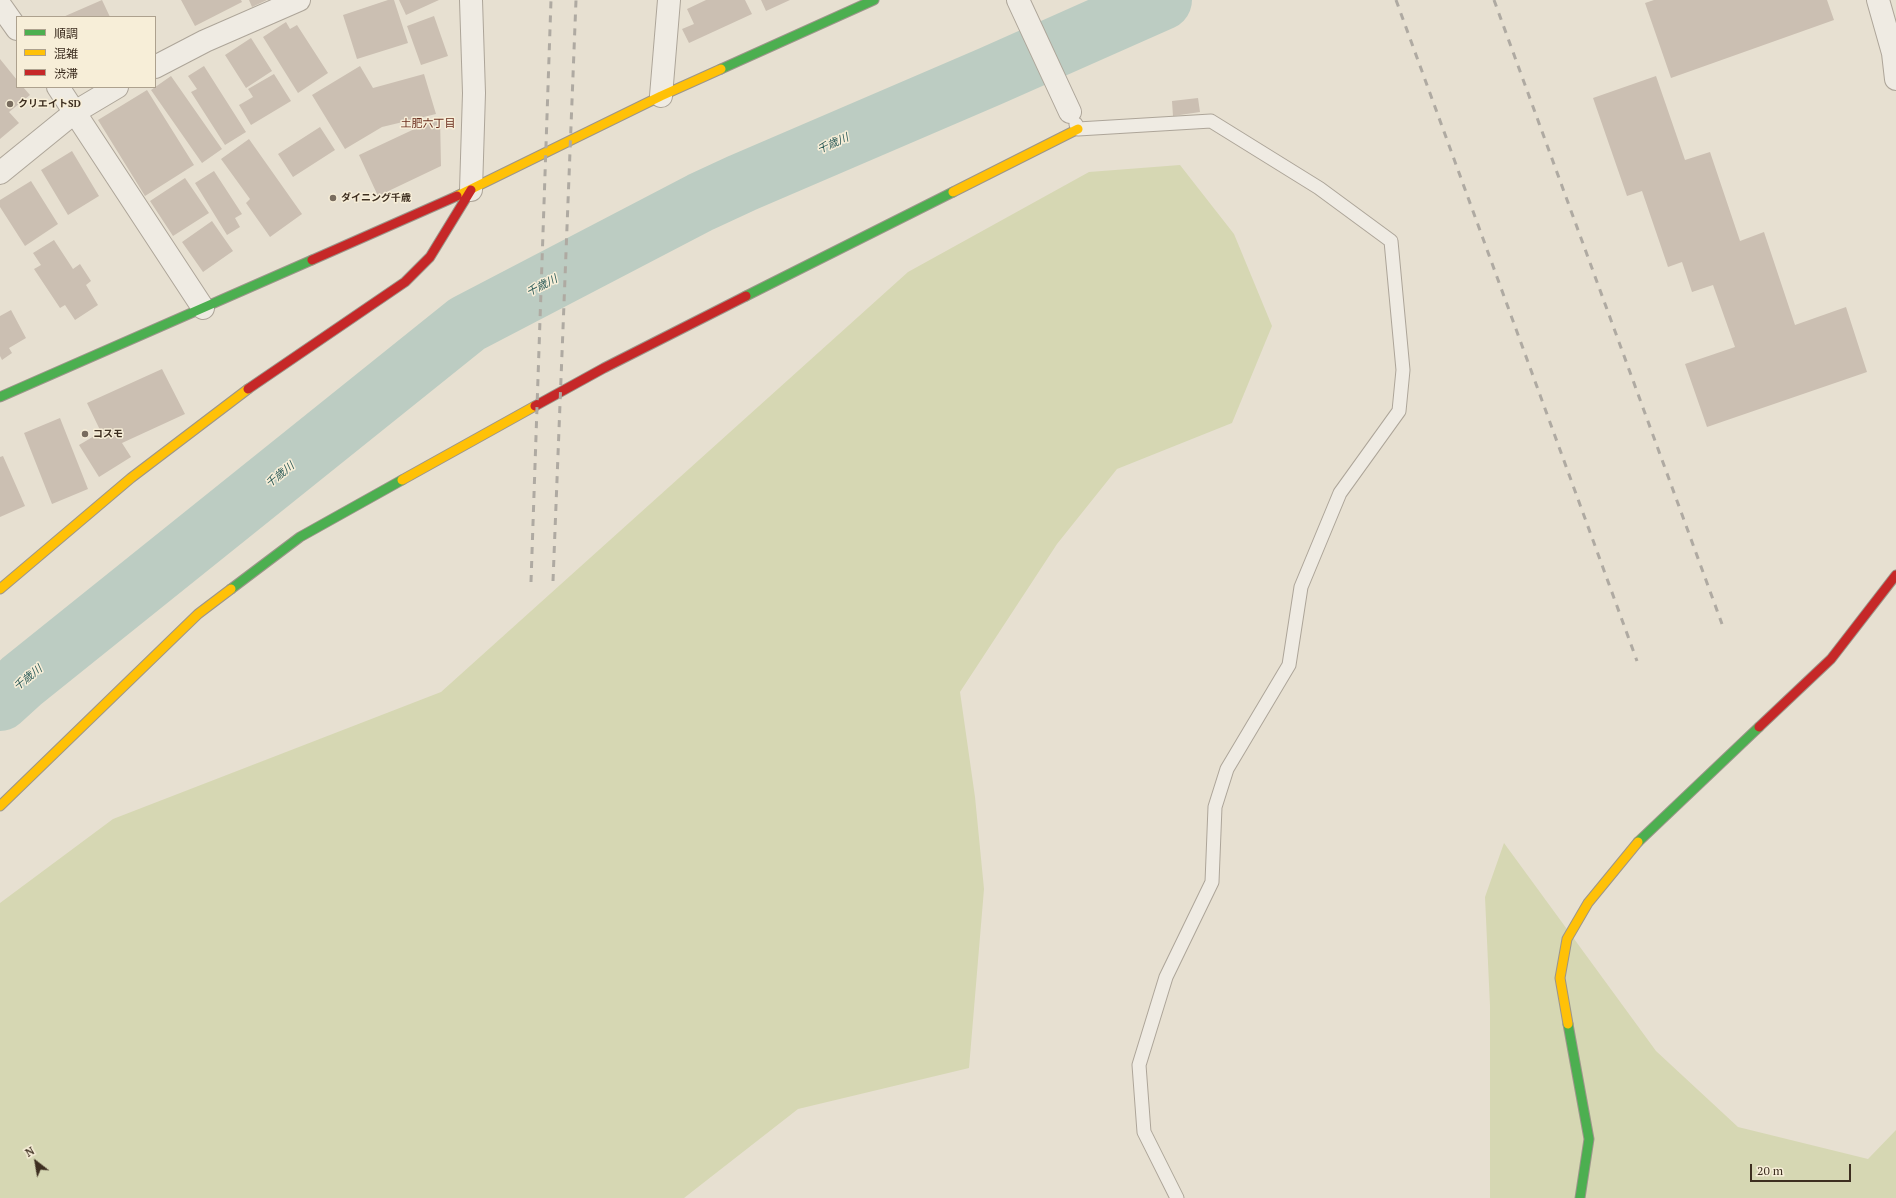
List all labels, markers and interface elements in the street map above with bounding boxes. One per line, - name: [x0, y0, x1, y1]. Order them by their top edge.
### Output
- legend: [16, 16, 156, 88]
- text: 順調: [54, 26, 78, 41]
- text: 混雑: [54, 46, 78, 61]
- text: 渋滞: [54, 66, 78, 81]
- place label: クリエイトSD: [18, 98, 81, 110]
- marker: クリエイトSD: [5, 99, 15, 109]
- district label: 土肥六丁目: [401, 117, 455, 131]
- water label: 千歳川: [815, 131, 851, 157]
- place label: ダイニング千歳: [341, 192, 411, 204]
- marker: ダイニング千歳: [328, 193, 338, 203]
- water label: 千歳川: [524, 273, 560, 299]
- place label: コスモ: [93, 428, 123, 440]
- marker: コスモ: [80, 429, 90, 439]
- water label: 千歳川: [263, 459, 297, 491]
- water label: 千歳川: [11, 662, 45, 694]
- north arrow: [16, 1142, 56, 1182]
- text: N: [23, 1144, 37, 1160]
- scale bar: [1752, 1156, 1853, 1182]
- text: 20 m: [1757, 1163, 1783, 1178]

